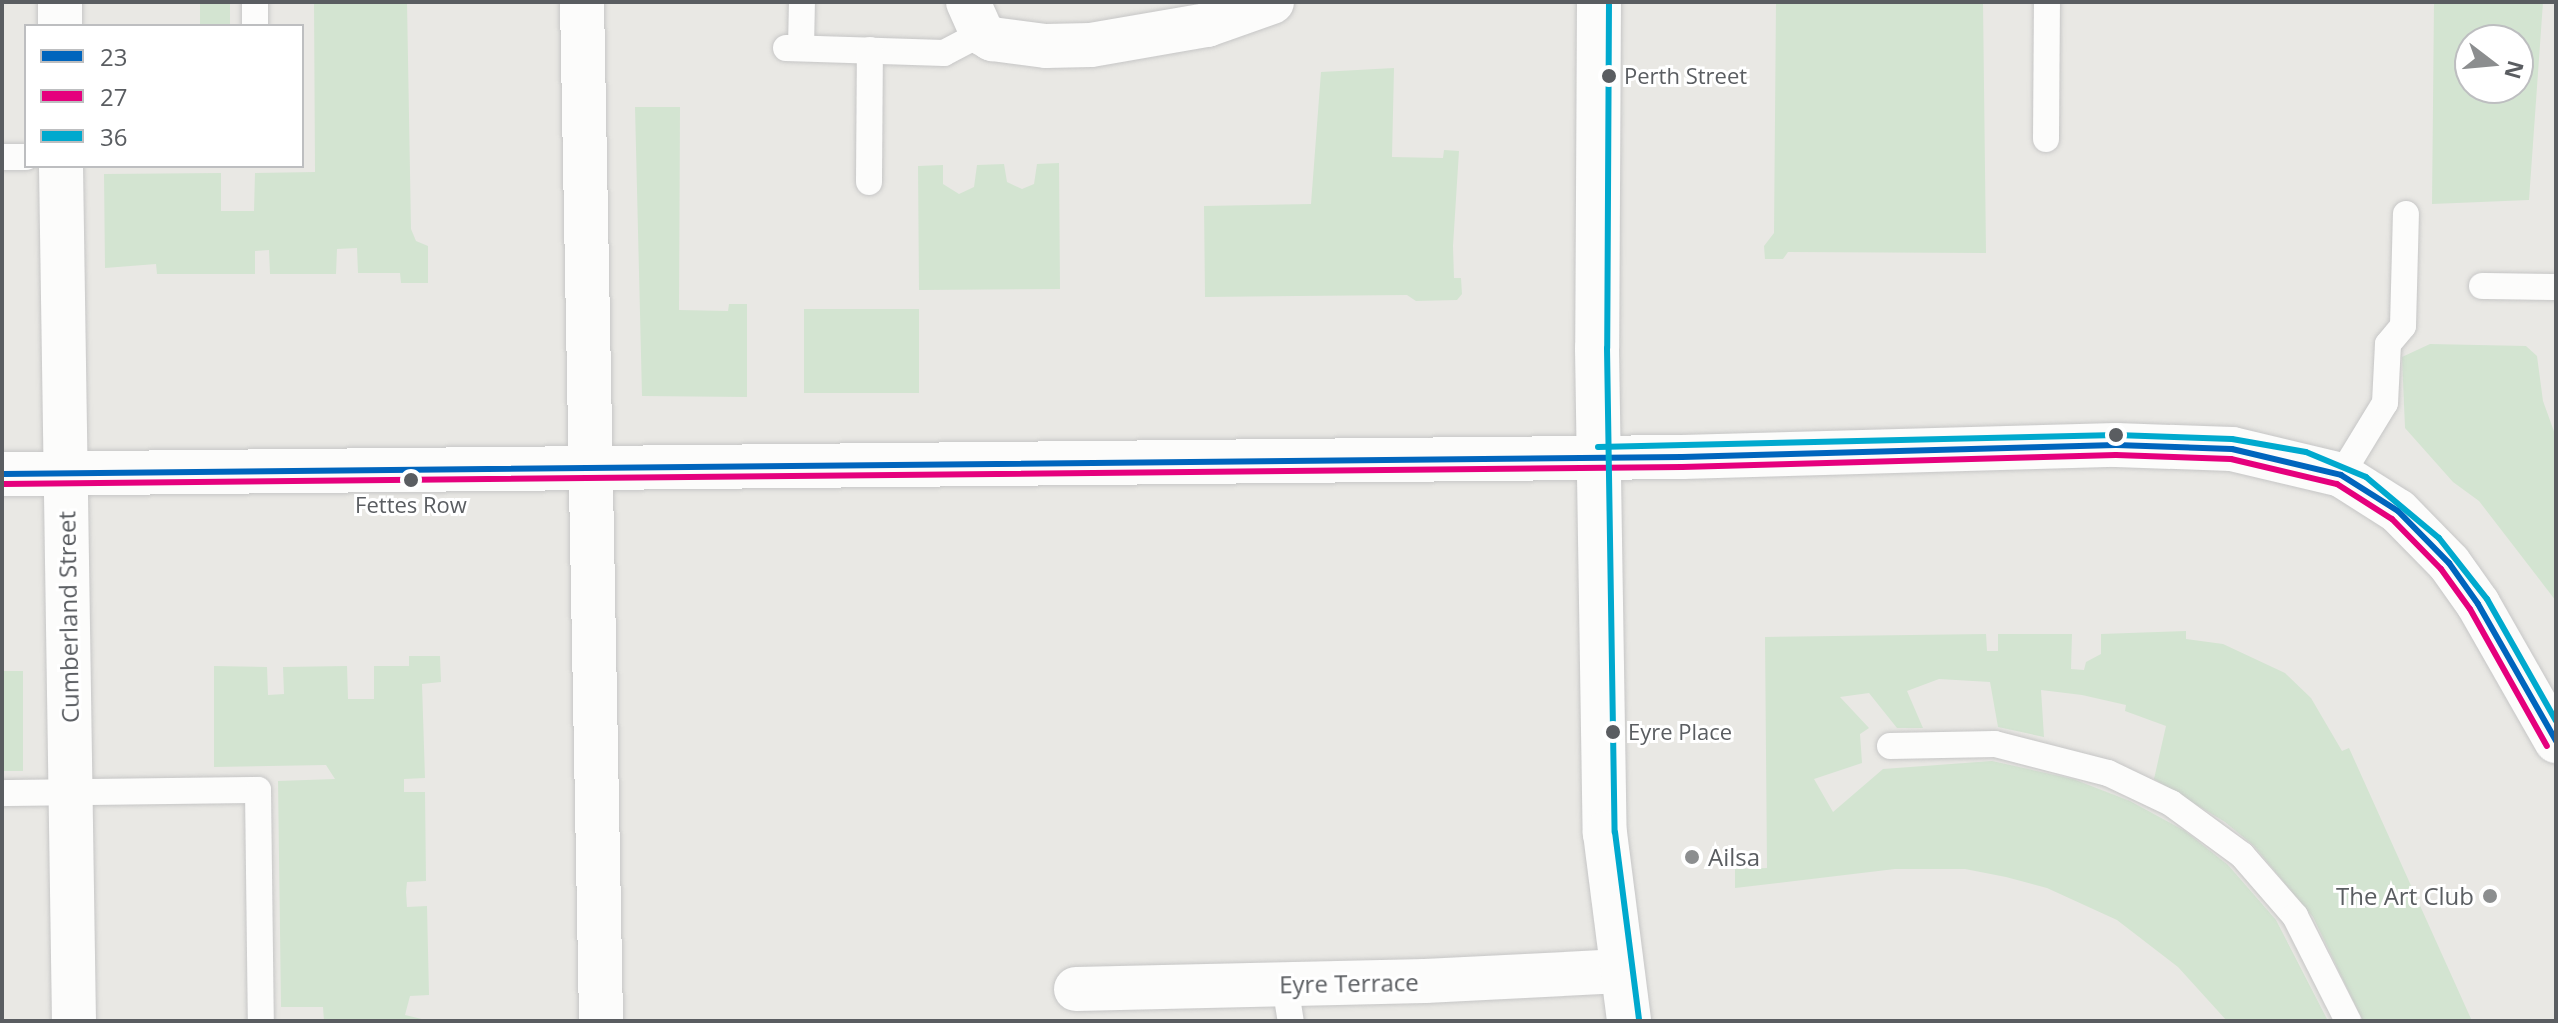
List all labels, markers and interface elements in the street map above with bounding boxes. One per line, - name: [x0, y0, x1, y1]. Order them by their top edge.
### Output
- legend: [24, 24, 304, 168]
- north arrow: [2454, 24, 2534, 104]
- text: 23: [100, 40, 127, 73]
- text: N: [2498, 57, 2532, 83]
- place label: Perth Street: [1624, 63, 1747, 89]
- marker: Perth Street: [1601, 68, 1617, 84]
- text: 27: [100, 80, 127, 113]
- text: 36: [100, 120, 127, 153]
- unlabelled marker: [2108, 427, 2124, 443]
- marker: Fettes Row: [403, 472, 419, 488]
- place label: Fettes Row: [355, 492, 467, 518]
- street label: Cumberland Street: [52, 511, 84, 723]
- place label: Eyre Place: [1628, 719, 1732, 745]
- marker: Eyre Place: [1605, 724, 1621, 740]
- place label: Ailsa: [1708, 843, 1760, 871]
- marker: Ailsa: [1683, 848, 1701, 866]
- place label: The Art Club: [2336, 882, 2474, 910]
- marker: The Art Club: [2481, 887, 2499, 905]
- street label: Eyre Terrace: [1279, 967, 1419, 999]

